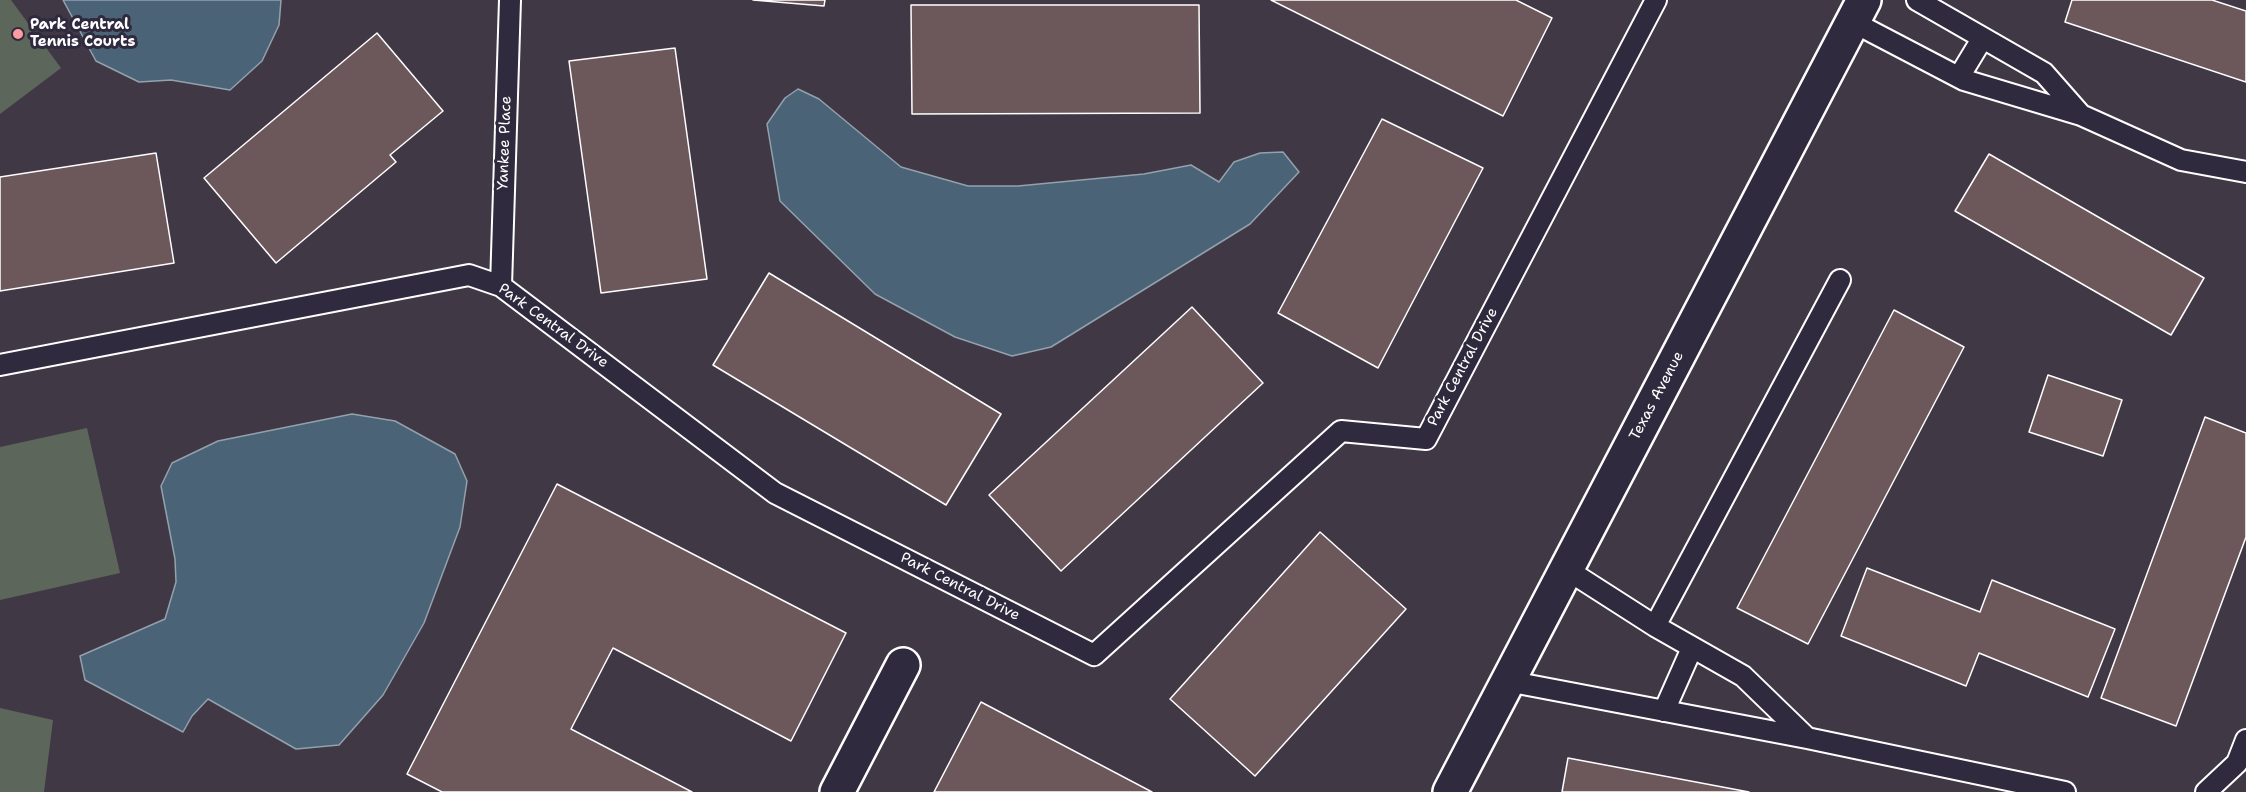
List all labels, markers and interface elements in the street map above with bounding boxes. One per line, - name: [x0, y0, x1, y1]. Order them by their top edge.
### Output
- place label: Park Central Tennis Courts: [30, 16, 135, 51]
- marker: Park Central Tennis Courts: [11, 27, 25, 41]
- street label: Yankee Place: [494, 96, 516, 190]
- street label: Park Central Drive: [494, 280, 612, 372]
- street label: Park Central Drive: [1424, 305, 1502, 429]
- street label: Texas Avenue: [1626, 348, 1688, 444]
- street label: Park Central Drive: [897, 549, 1023, 625]

